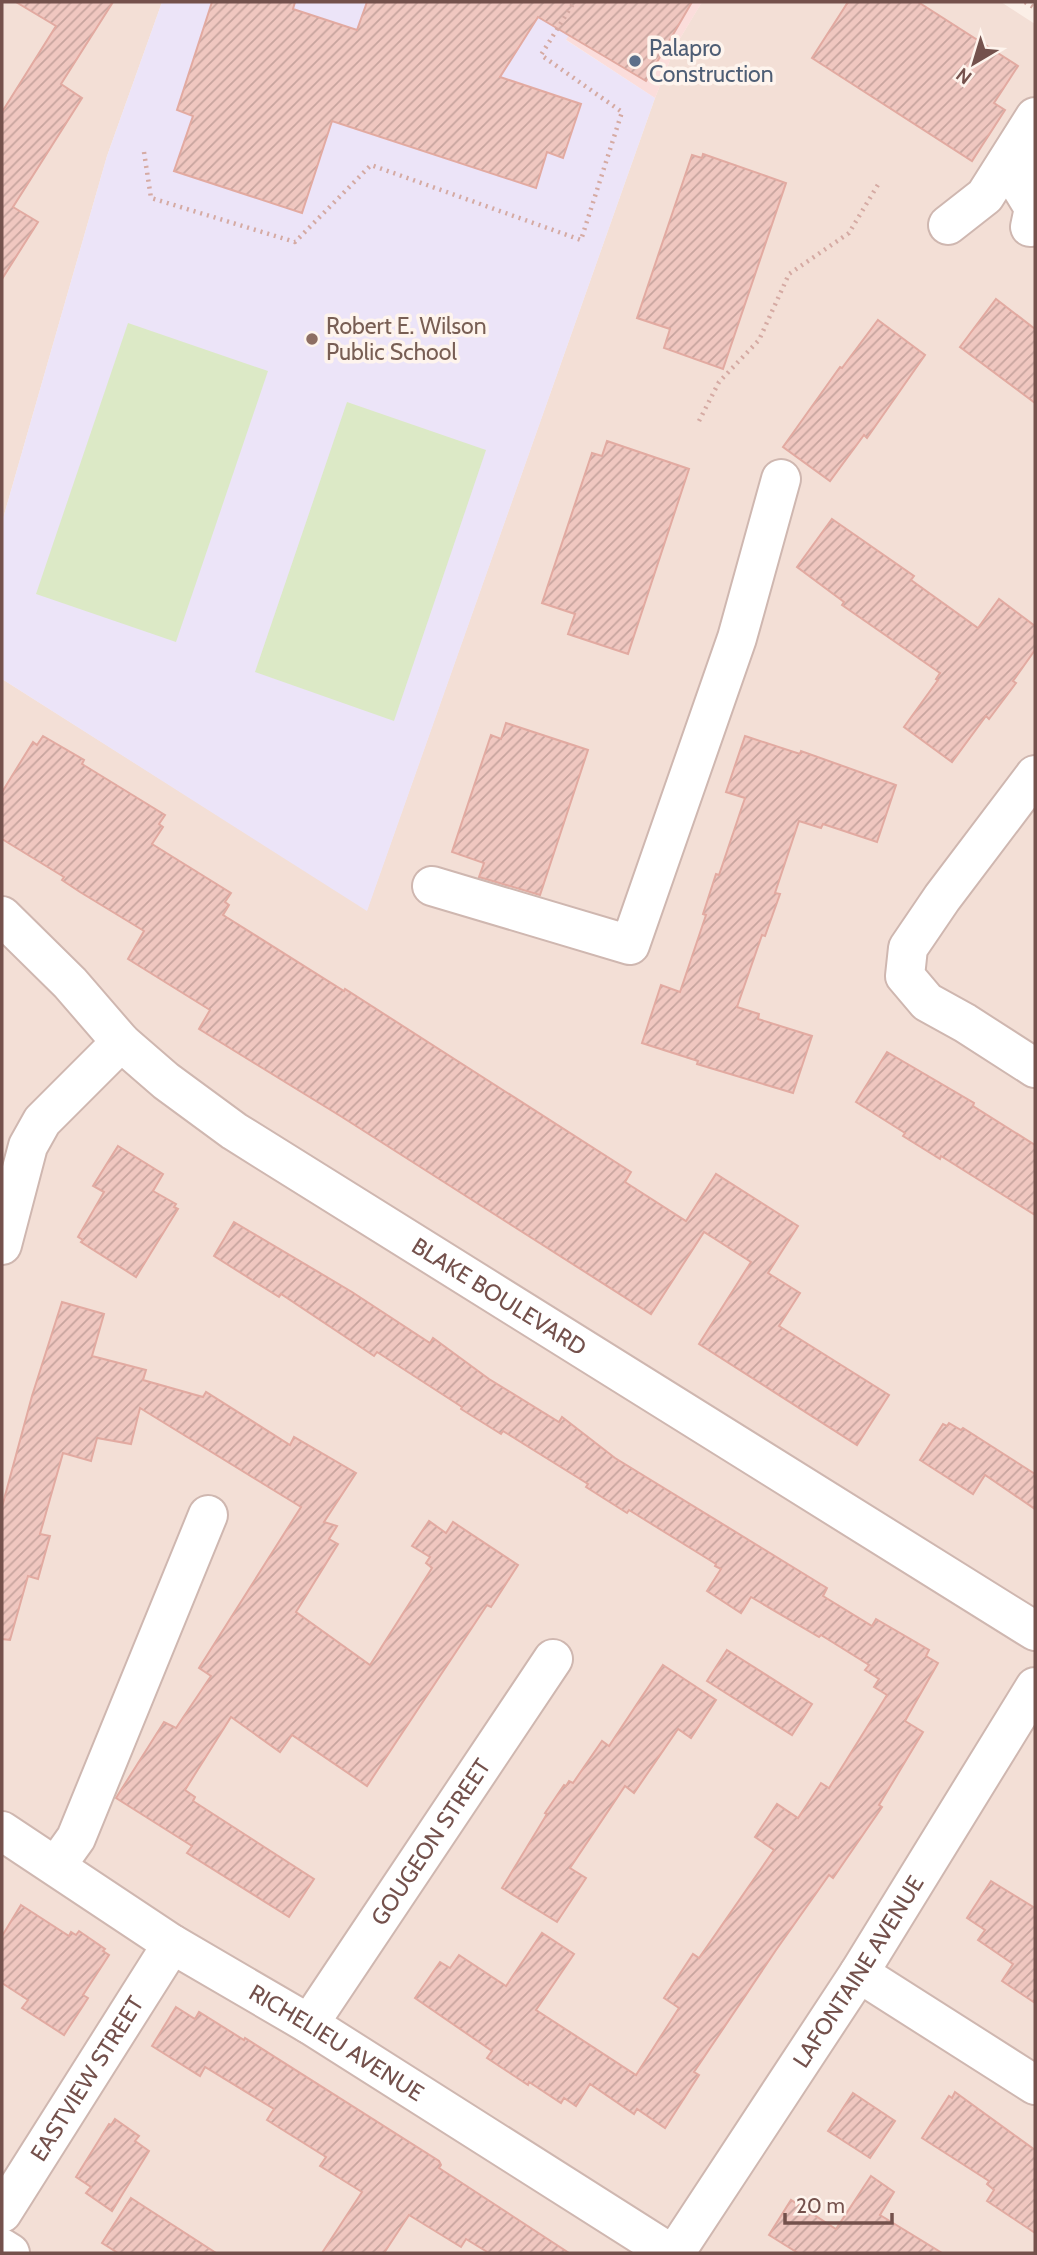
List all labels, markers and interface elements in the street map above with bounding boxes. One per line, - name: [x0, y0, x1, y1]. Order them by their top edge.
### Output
- north arrow: [939, 28, 1009, 98]
- place label: Palapro Construction: [649, 34, 774, 88]
- marker: Palapro Construction: [627, 53, 643, 69]
- text: N: [951, 63, 976, 89]
- place label: Robert E. Wilson Public School: [326, 312, 487, 366]
- marker: Robert E. Wilson Public School: [304, 331, 320, 347]
- street label: BLAKE BOULEVARD: [407, 1232, 592, 1361]
- street label: GOUGEON STREET: [365, 1753, 496, 1930]
- street label: LAFONTAINE AVENUE: [787, 1870, 930, 2073]
- street label: RICHELIEU AVENUE: [244, 1978, 429, 2107]
- street label: EASTVIEW STREET: [24, 1991, 149, 2166]
- scale bar: [785, 2182, 892, 2226]
- text: 20 m: [796, 2193, 845, 2218]

